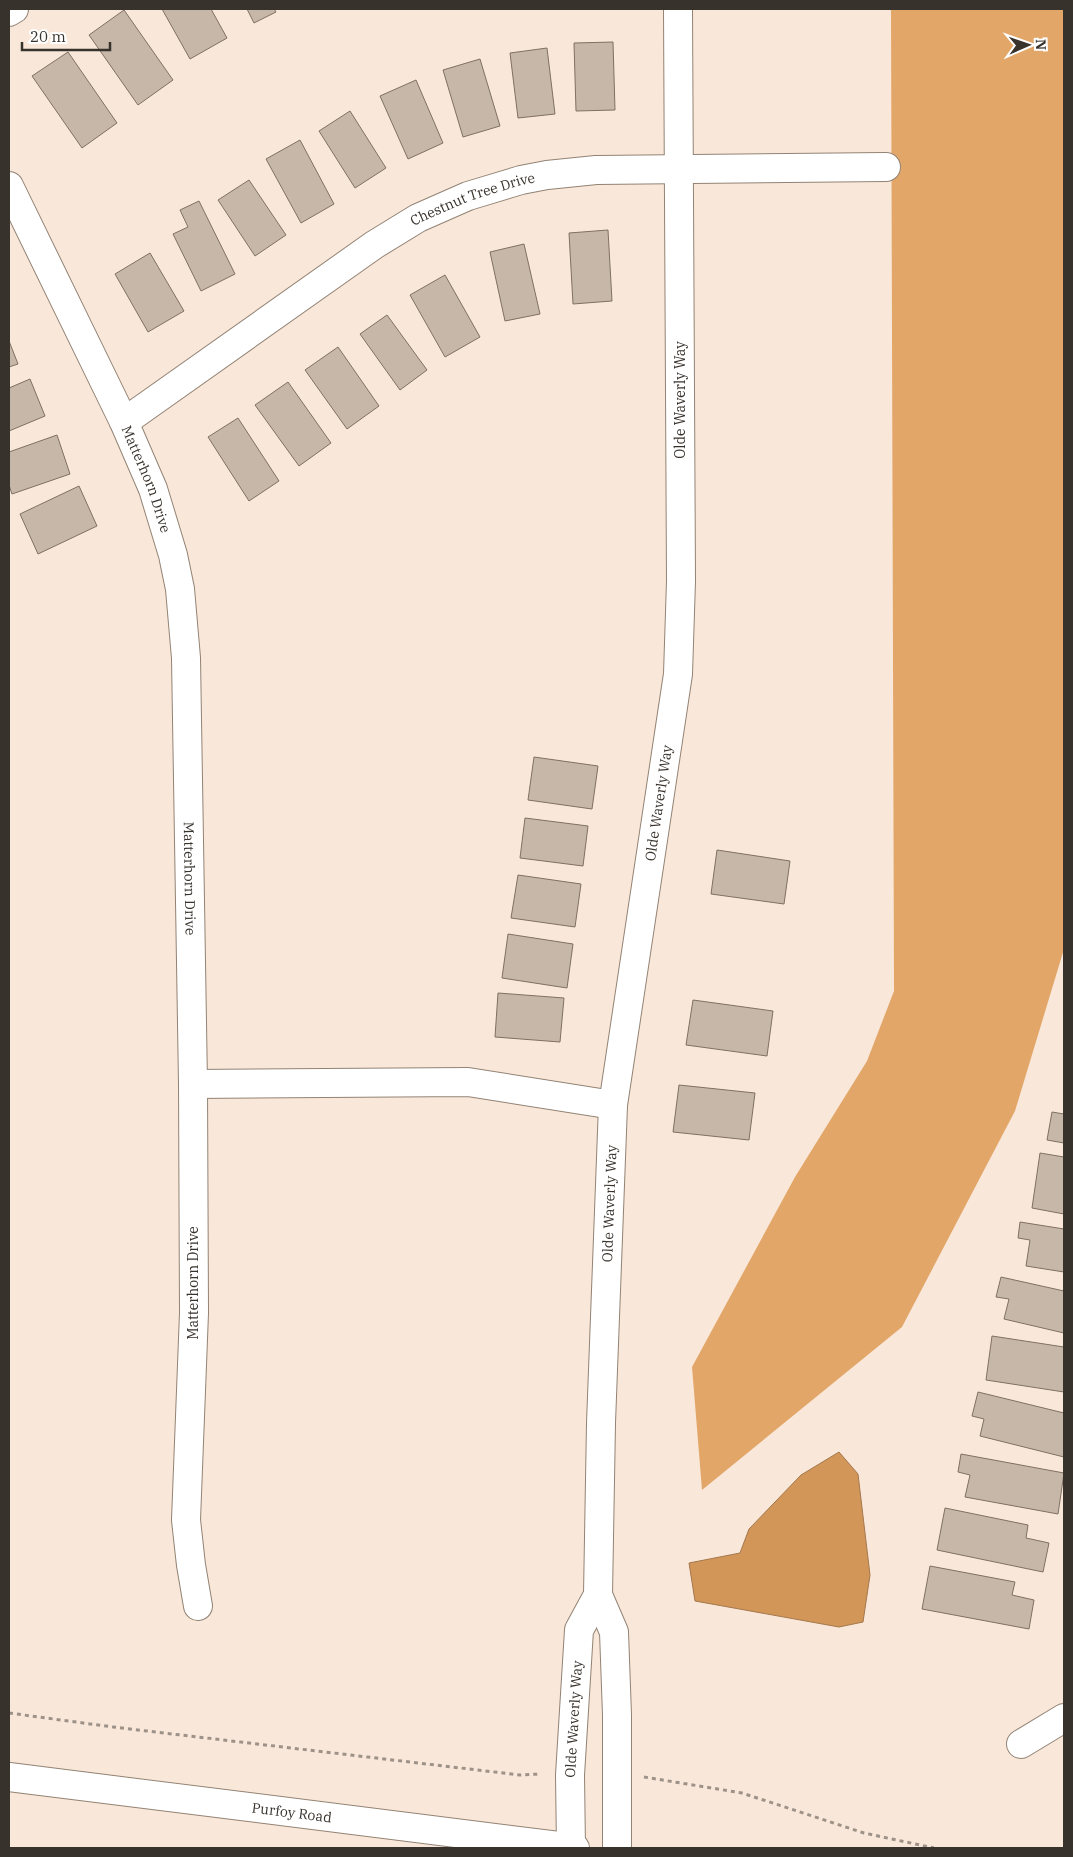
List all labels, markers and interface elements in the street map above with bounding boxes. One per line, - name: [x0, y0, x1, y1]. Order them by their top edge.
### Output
- scale bar: [22, 20, 110, 52]
- north arrow: [1003, 20, 1053, 70]
- text: 20 m: [30, 27, 66, 46]
- text: N: [1032, 39, 1050, 50]
- street label: Chestnut Tree Drive: [407, 169, 536, 230]
- street label: Olde Waverly Way: [671, 341, 689, 459]
- street label: Matterhorn Drive: [118, 423, 175, 535]
- street label: Olde Waverly Way: [641, 743, 676, 862]
- street label: Matterhorn Drive: [180, 822, 200, 935]
- street label: Olde Waverly Way: [598, 1144, 621, 1263]
- street label: Matterhorn Drive: [184, 1226, 202, 1340]
- street label: Olde Waverly Way: [561, 1659, 586, 1778]
- street label: Purfoy Road: [251, 1799, 333, 1826]

